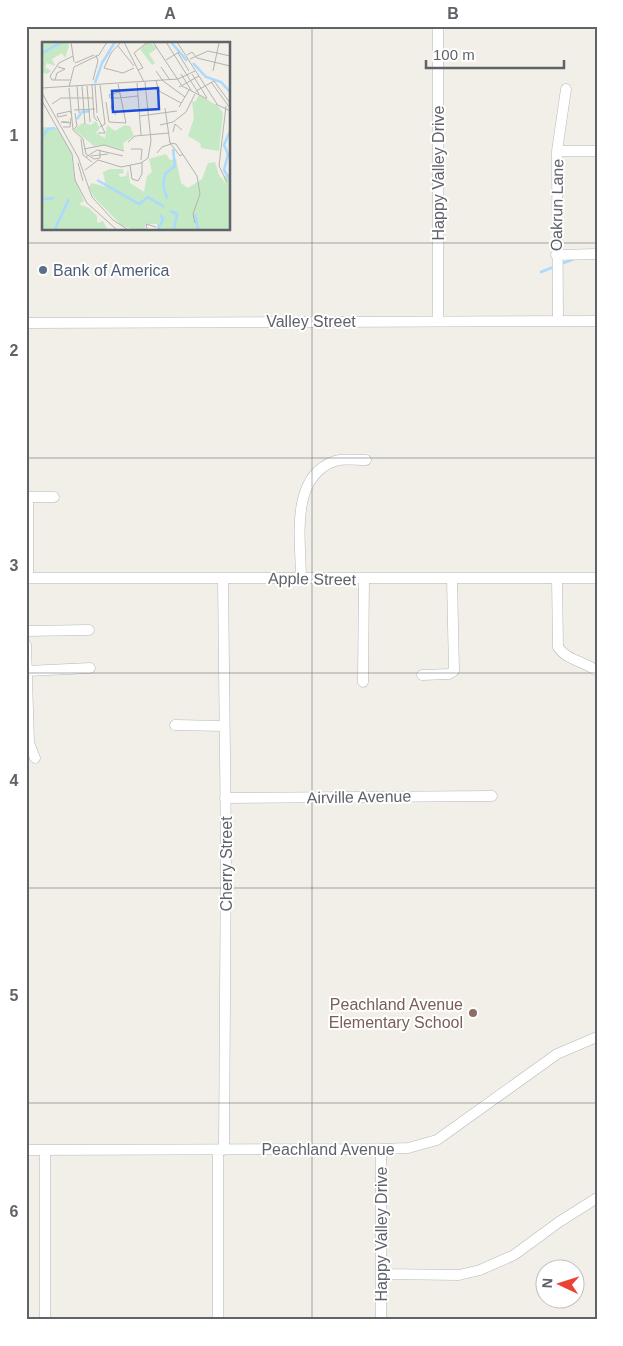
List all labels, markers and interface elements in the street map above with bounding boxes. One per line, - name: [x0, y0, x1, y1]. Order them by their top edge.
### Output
- text: A: [164, 5, 176, 22]
- text: B: [447, 5, 459, 22]
- scale bar: [426, 38, 563, 70]
- inset map: [42, 42, 230, 230]
- text: 100 m: [433, 46, 475, 63]
- street label: Happy Valley Drive: [430, 105, 447, 240]
- text: 1: [10, 127, 19, 144]
- street label: Oakrun Lane: [548, 159, 566, 251]
- place label: Bank of America: [53, 262, 170, 279]
- marker: Bank of America: [37, 264, 49, 276]
- street label: Valley Street: [266, 313, 356, 330]
- text: 2: [10, 342, 19, 359]
- text: 3: [10, 557, 19, 574]
- street label: Apple Street: [268, 570, 357, 588]
- text: 4: [10, 772, 19, 789]
- street label: Airville Avenue: [307, 788, 412, 806]
- street label: Cherry Street: [218, 816, 235, 912]
- text: 5: [10, 987, 19, 1004]
- place label: Peachland Avenue Elementary School: [329, 996, 463, 1031]
- marker: Peachland Avenue Elementary School: [467, 1007, 479, 1019]
- street label: Peachland Avenue: [261, 1141, 395, 1158]
- street label: Happy Valley Drive: [373, 1166, 390, 1301]
- text: 6: [10, 1203, 19, 1220]
- north arrow: [536, 1258, 586, 1308]
- text: N: [539, 1277, 555, 1289]

